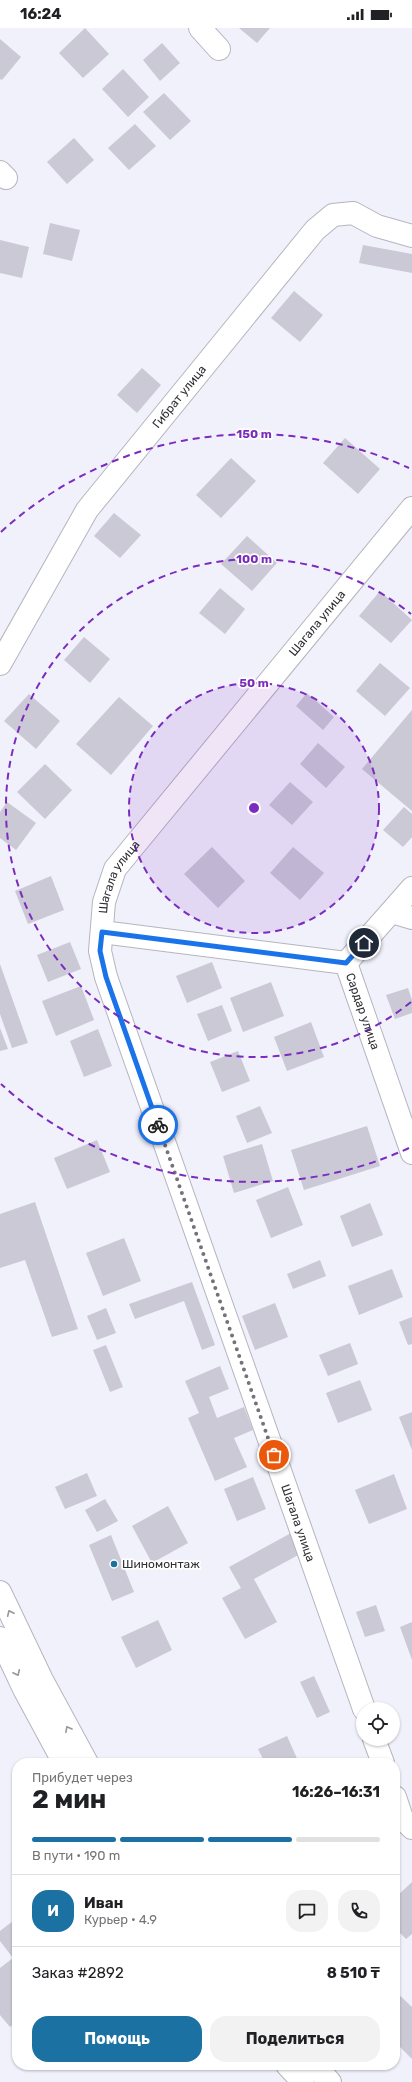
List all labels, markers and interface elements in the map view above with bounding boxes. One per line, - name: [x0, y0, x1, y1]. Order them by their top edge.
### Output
- text: 16:24: [20, 5, 62, 23]
- street label: Гибрат улица: [150, 362, 209, 431]
- text: 150 m: [236, 427, 272, 441]
- text: 100 m: [236, 552, 272, 566]
- street label: Шагала улица: [286, 588, 348, 659]
- text: 50 m: [239, 676, 269, 690]
- centre of rings: [247, 801, 261, 815]
- street label: Шагала улица: [96, 838, 142, 914]
- pin: [347, 926, 381, 960]
- icon: home: [353, 932, 375, 954]
- street label: Сардар улица: [343, 971, 383, 1051]
- courier: [138, 1105, 178, 1145]
- icon: bike: [147, 1114, 169, 1136]
- pin: [257, 1438, 291, 1472]
- icon: bag: [263, 1444, 285, 1466]
- street label: Шагала улица: [278, 1482, 318, 1564]
- place label: Шиномонтаж: [122, 1557, 200, 1571]
- marker: Шиномонтаж: [109, 1559, 119, 1569]
- one-way arrow: [7, 1609, 15, 1617]
- one-way arrow: [12, 1669, 20, 1677]
- map controls: [356, 1702, 400, 1746]
- button: locate: [356, 1702, 400, 1746]
- one-way arrow: [66, 1726, 73, 1733]
- text: Прибудет через: [32, 1770, 133, 1785]
- text: 16:26–16:31: [292, 1783, 380, 1801]
- text: 2 мин: [32, 1784, 106, 1815]
- text: В пути · 190 m: [32, 1848, 120, 1863]
- button: chat: [286, 1890, 328, 1932]
- button: phone: [338, 1890, 380, 1932]
- text: Иван: [84, 1894, 123, 1912]
- text: И: [47, 1902, 59, 1920]
- text: Курьер · 4.9: [84, 1912, 157, 1927]
- text: Заказ #2892: [32, 1964, 124, 1982]
- text: 8 510 ₸: [327, 1964, 380, 1982]
- button: Помощь: [32, 2016, 202, 2062]
- button: Поделиться: [210, 2016, 380, 2062]

